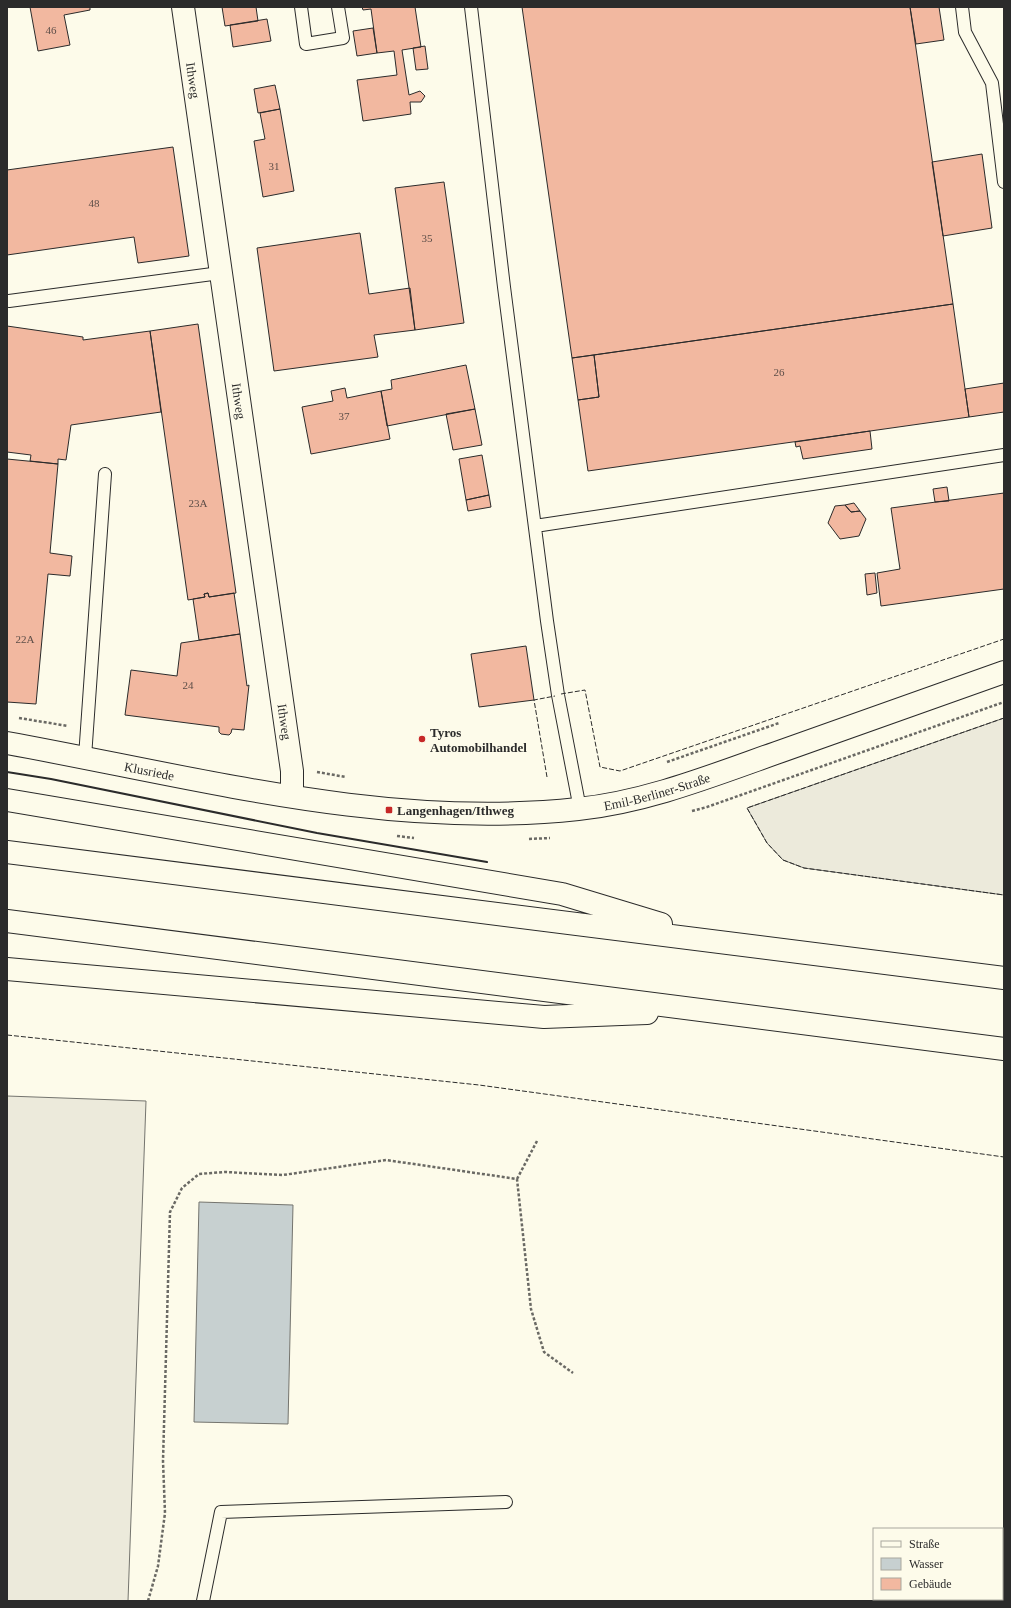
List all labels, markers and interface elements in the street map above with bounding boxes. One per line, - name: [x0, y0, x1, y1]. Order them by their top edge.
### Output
- house number: 46: [46, 24, 57, 36]
- street label: Ithweg: [183, 61, 203, 100]
- house number: 31: [269, 160, 280, 172]
- house number: 48: [89, 197, 100, 209]
- house number: 35: [422, 232, 433, 244]
- house number: 26: [774, 366, 785, 378]
- street label: Ithweg: [229, 382, 249, 420]
- house number: 37: [339, 410, 350, 422]
- house number: 23A: [189, 497, 208, 509]
- house number: 22A: [16, 633, 35, 645]
- house number: 24: [183, 679, 194, 691]
- street label: Ithweg: [275, 703, 295, 741]
- place label: Tyros Automobilhandel: [430, 725, 527, 755]
- marker: Tyros Automobilhandel: [417, 734, 427, 744]
- street label: Klusriede: [123, 758, 176, 783]
- street label: Emil-Berliner-Straße: [602, 770, 712, 813]
- place label: Langenhagen/Ithweg: [397, 803, 515, 818]
- marker: Langenhagen/Ithweg: [384, 805, 394, 815]
- legend: [873, 1528, 1003, 1600]
- text: Straße: [909, 1537, 940, 1551]
- text: Wasser: [909, 1557, 943, 1571]
- text: Gebäude: [909, 1577, 952, 1591]

